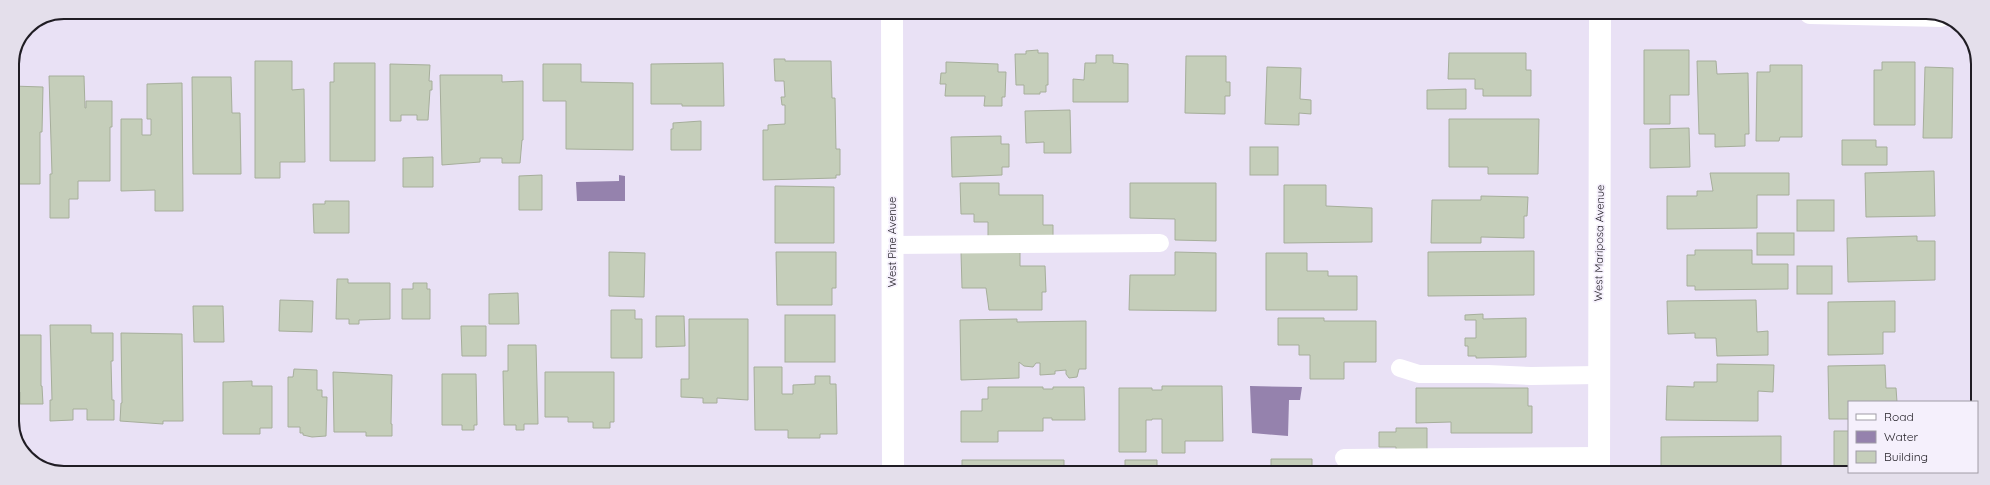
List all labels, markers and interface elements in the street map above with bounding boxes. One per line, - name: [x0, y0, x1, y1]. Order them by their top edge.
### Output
- street label: West Mariposa Avenue: [1591, 185, 1607, 301]
- street label: West Pine Avenue: [885, 197, 899, 287]
- legend: [1848, 401, 1978, 473]
- text: Road: [1884, 409, 1914, 424]
- text: Water: [1884, 429, 1919, 444]
- text: Building: [1884, 449, 1928, 464]

